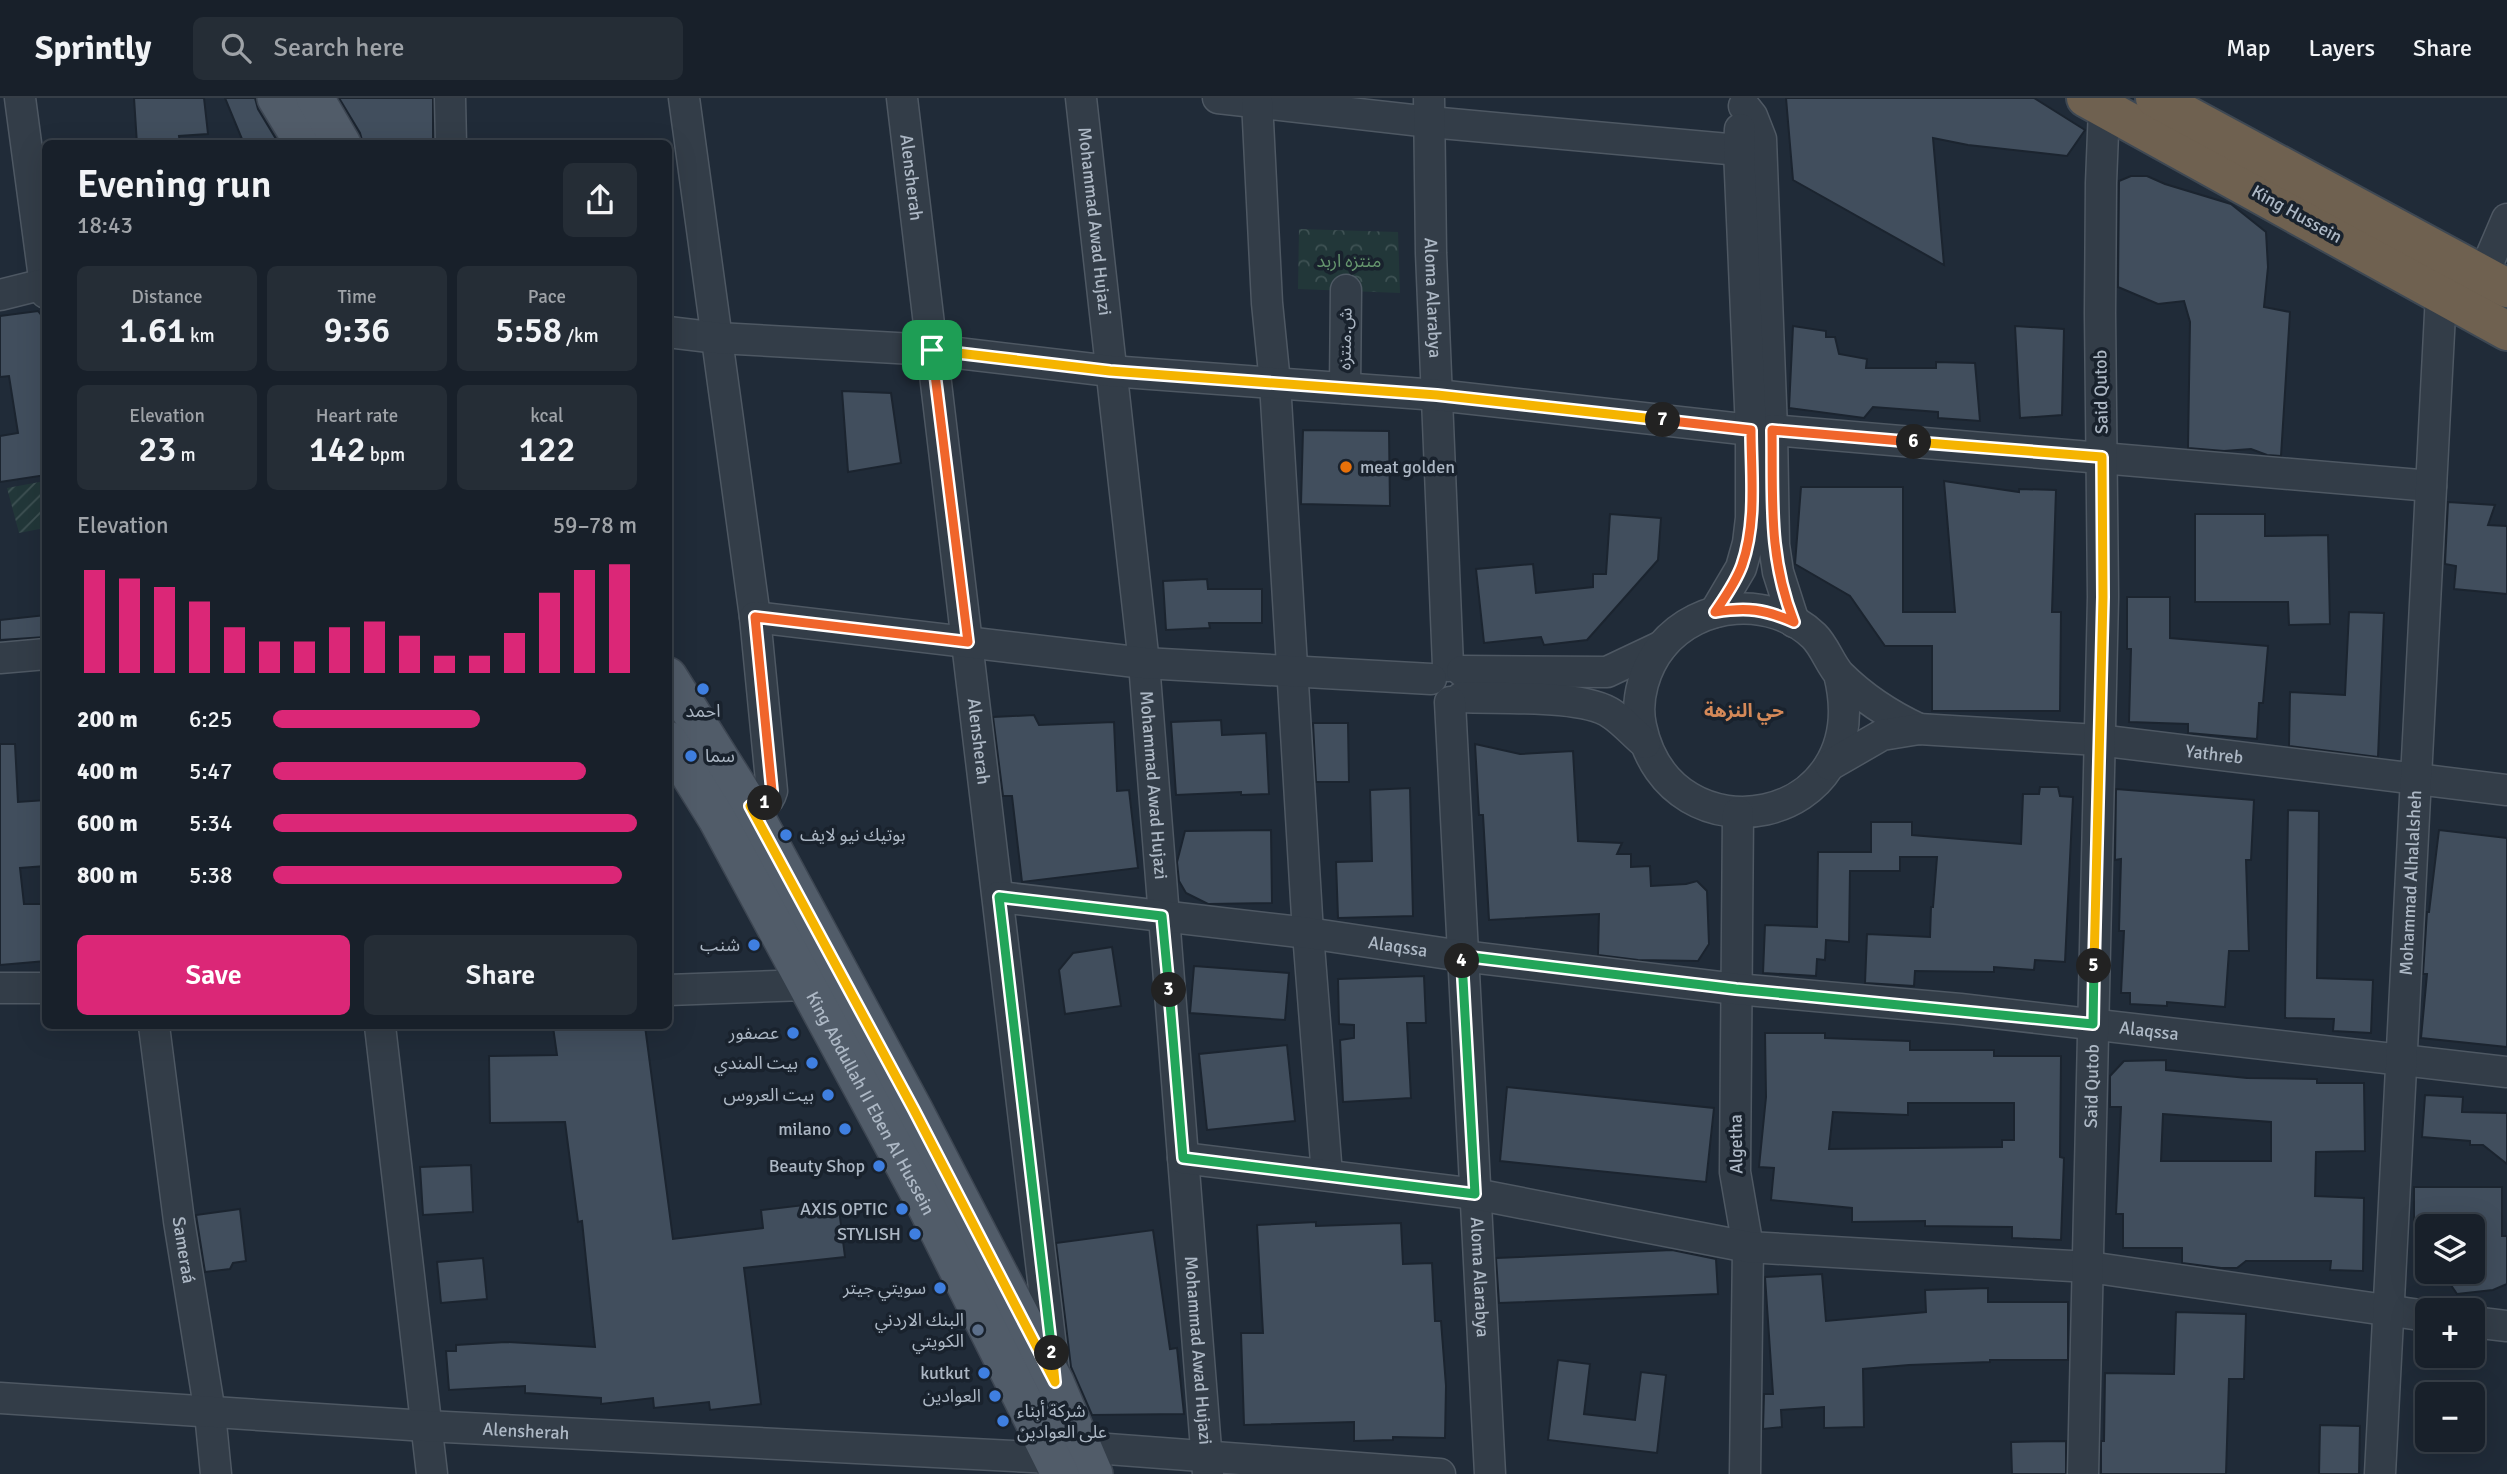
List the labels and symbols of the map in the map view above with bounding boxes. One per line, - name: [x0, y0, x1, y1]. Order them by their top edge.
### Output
- street label: Mohammad Awad Hujazi: [1073, 126, 1116, 317]
- street label: Alensherah: [895, 133, 928, 222]
- street label: King Hussein: [2248, 180, 2346, 248]
- street label: Aloma Alarabya: [1420, 238, 1446, 359]
- park label: منتزه اربد: [1317, 250, 1381, 272]
- street label: ش.منتزه: [1333, 308, 1357, 370]
- pin: [902, 320, 962, 380]
- street label: Said Qutob: [2089, 350, 2113, 434]
- pin: 7: [1646, 402, 1680, 438]
- pin: 6: [1896, 424, 1932, 460]
- place label: meat golden: [1360, 456, 1455, 478]
- marker: meat golden: [1338, 459, 1354, 475]
- marker: احمد: [695, 681, 711, 697]
- street label: Mohammad Awad Hujazi: [1135, 690, 1172, 880]
- street label: Alensherah: [963, 697, 995, 786]
- district label: حي النزهة: [1704, 699, 1784, 725]
- place label: احمد: [686, 700, 720, 722]
- street label: Yathreb: [2184, 740, 2244, 769]
- place label: سما: [705, 745, 735, 767]
- marker: سما: [683, 748, 699, 764]
- pin: 1: [748, 786, 782, 820]
- street label: Mohammad Alhalalsheh: [2395, 790, 2426, 976]
- place label: بوتيك نيو لايف: [800, 824, 906, 846]
- marker: بوتيك نيو لايف: [778, 827, 794, 843]
- street label: Alaqssa: [1367, 931, 1429, 962]
- place label: شنب: [700, 934, 740, 956]
- marker: شنب: [746, 937, 762, 953]
- pin: 4: [1444, 944, 1480, 978]
- pin: 5: [2076, 948, 2112, 984]
- pin: 3: [1152, 972, 1186, 1008]
- street label: King Abdullah II Eben Al Hussein: [801, 988, 940, 1219]
- street label: Alaqssa: [2118, 1016, 2180, 1045]
- place label: عصفور: [728, 1022, 779, 1044]
- marker: عصفور: [785, 1025, 801, 1041]
- street label: Said Qutob: [2080, 1044, 2104, 1128]
- place label: بيت المندي: [714, 1052, 798, 1076]
- marker: بيت المندي: [804, 1055, 820, 1071]
- place label: بيت العروس: [724, 1084, 814, 1106]
- marker: بيت العروس: [820, 1087, 836, 1103]
- street label: Algetha: [1724, 1114, 1748, 1174]
- place label: milano: [778, 1118, 831, 1140]
- marker: milano: [837, 1121, 853, 1137]
- place label: Beauty Shop: [769, 1155, 865, 1177]
- marker: Beauty Shop: [871, 1158, 887, 1174]
- place label: AXIS OPTIC: [800, 1198, 888, 1220]
- marker: AXIS OPTIC: [894, 1201, 910, 1217]
- street label: Sameraá: [167, 1215, 200, 1285]
- street label: Aloma Alarabya: [1466, 1216, 1494, 1338]
- place label: STYLISH: [837, 1223, 901, 1245]
- marker: STYLISH: [907, 1226, 923, 1242]
- street label: Mohammad Awad Hujazi: [1180, 1255, 1217, 1446]
- place label: سويتي جيتر: [842, 1277, 926, 1301]
- marker: سويتي جيتر: [932, 1280, 948, 1296]
- place label: البنك الاردني الكويتي: [875, 1309, 964, 1354]
- marker: البنك الاردني الكويتي: [970, 1322, 986, 1338]
- pin: 2: [1034, 1336, 1070, 1370]
- place label: kutkut: [920, 1362, 970, 1384]
- marker: kutkut: [976, 1365, 992, 1381]
- place label: العوادين: [923, 1385, 981, 1407]
- marker: العوادين: [987, 1388, 1003, 1404]
- place label: شركة أبناء على العوادين: [1017, 1400, 1107, 1443]
- marker: شركة أبناء على العوادين: [995, 1413, 1011, 1429]
- street label: Alensherah: [482, 1418, 570, 1444]

